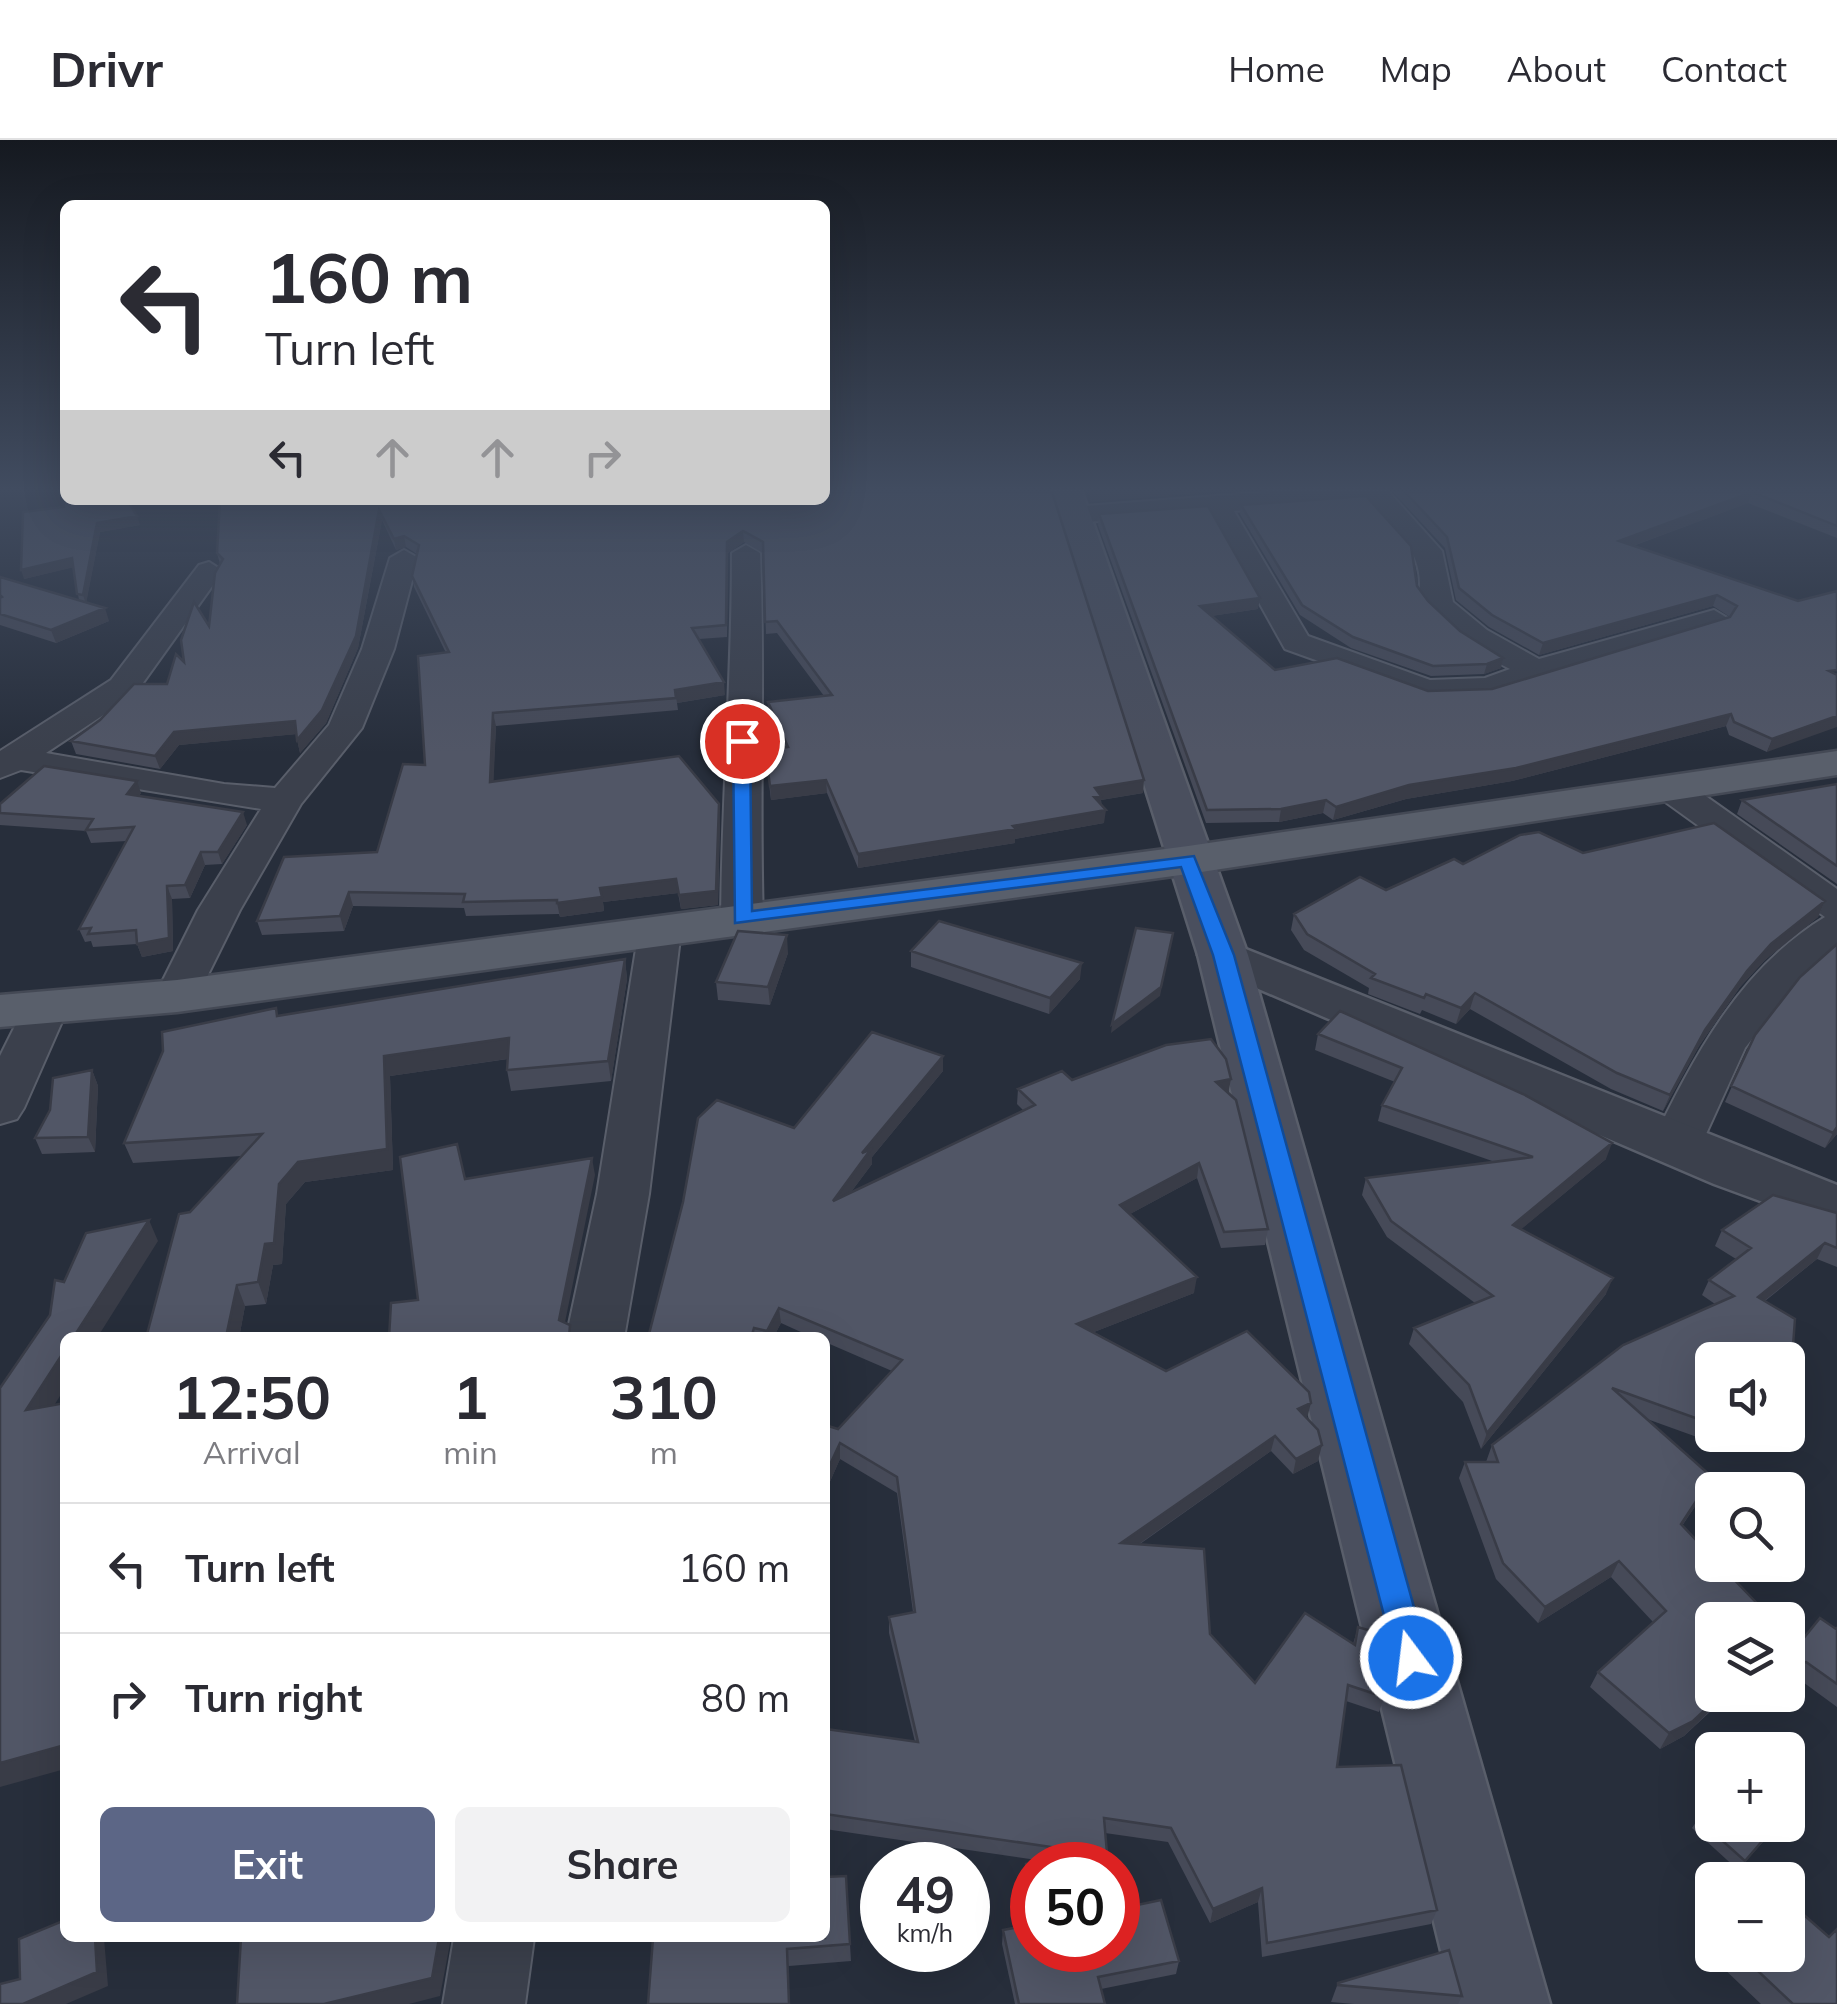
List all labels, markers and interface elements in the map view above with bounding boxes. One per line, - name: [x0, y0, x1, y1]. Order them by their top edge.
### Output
- text: Drivr: [50, 39, 163, 99]
- text: Home: [1228, 47, 1325, 91]
- text: Map: [1380, 47, 1452, 91]
- text: About: [1507, 47, 1606, 91]
- text: Contact: [1661, 47, 1787, 91]
- text: 160 m: [265, 233, 473, 321]
- icon: left: [100, 240, 230, 370]
- text: Turn left: [265, 320, 434, 376]
- icon: left: [260, 430, 315, 485]
- icon: ahead: [365, 430, 420, 485]
- icon: ahead: [470, 430, 525, 485]
- icon: right: [575, 430, 630, 485]
- pin: [700, 699, 785, 784]
- icon: arrive: [715, 714, 770, 769]
- map controls: [1695, 1342, 1805, 1972]
- button: sound: [1695, 1342, 1805, 1452]
- text: 12:50: [172, 1359, 331, 1434]
- text: 1: [452, 1359, 488, 1434]
- text: 310: [610, 1359, 718, 1434]
- text: Arrival: [203, 1432, 301, 1472]
- text: min: [443, 1432, 498, 1472]
- text: m: [650, 1432, 678, 1472]
- button: search: [1695, 1472, 1805, 1582]
- icon: left: [100, 1541, 155, 1596]
- text: Turn left: [185, 1544, 335, 1592]
- text: 160 m: [678, 1544, 790, 1592]
- button: layers: [1695, 1602, 1805, 1712]
- position arrow: [1359, 1606, 1463, 1710]
- icon: right: [100, 1671, 155, 1726]
- text: Turn right: [185, 1674, 362, 1722]
- text: 80 m: [701, 1674, 790, 1722]
- button: +: [1695, 1732, 1805, 1842]
- button: Exit: [100, 1807, 435, 1922]
- button: Share: [455, 1807, 790, 1922]
- speed limit sign: 50: [1010, 1842, 1140, 1972]
- button: −: [1695, 1862, 1805, 1972]
- text: 49: [895, 1863, 955, 1926]
- text: km/h: [897, 1917, 953, 1948]

